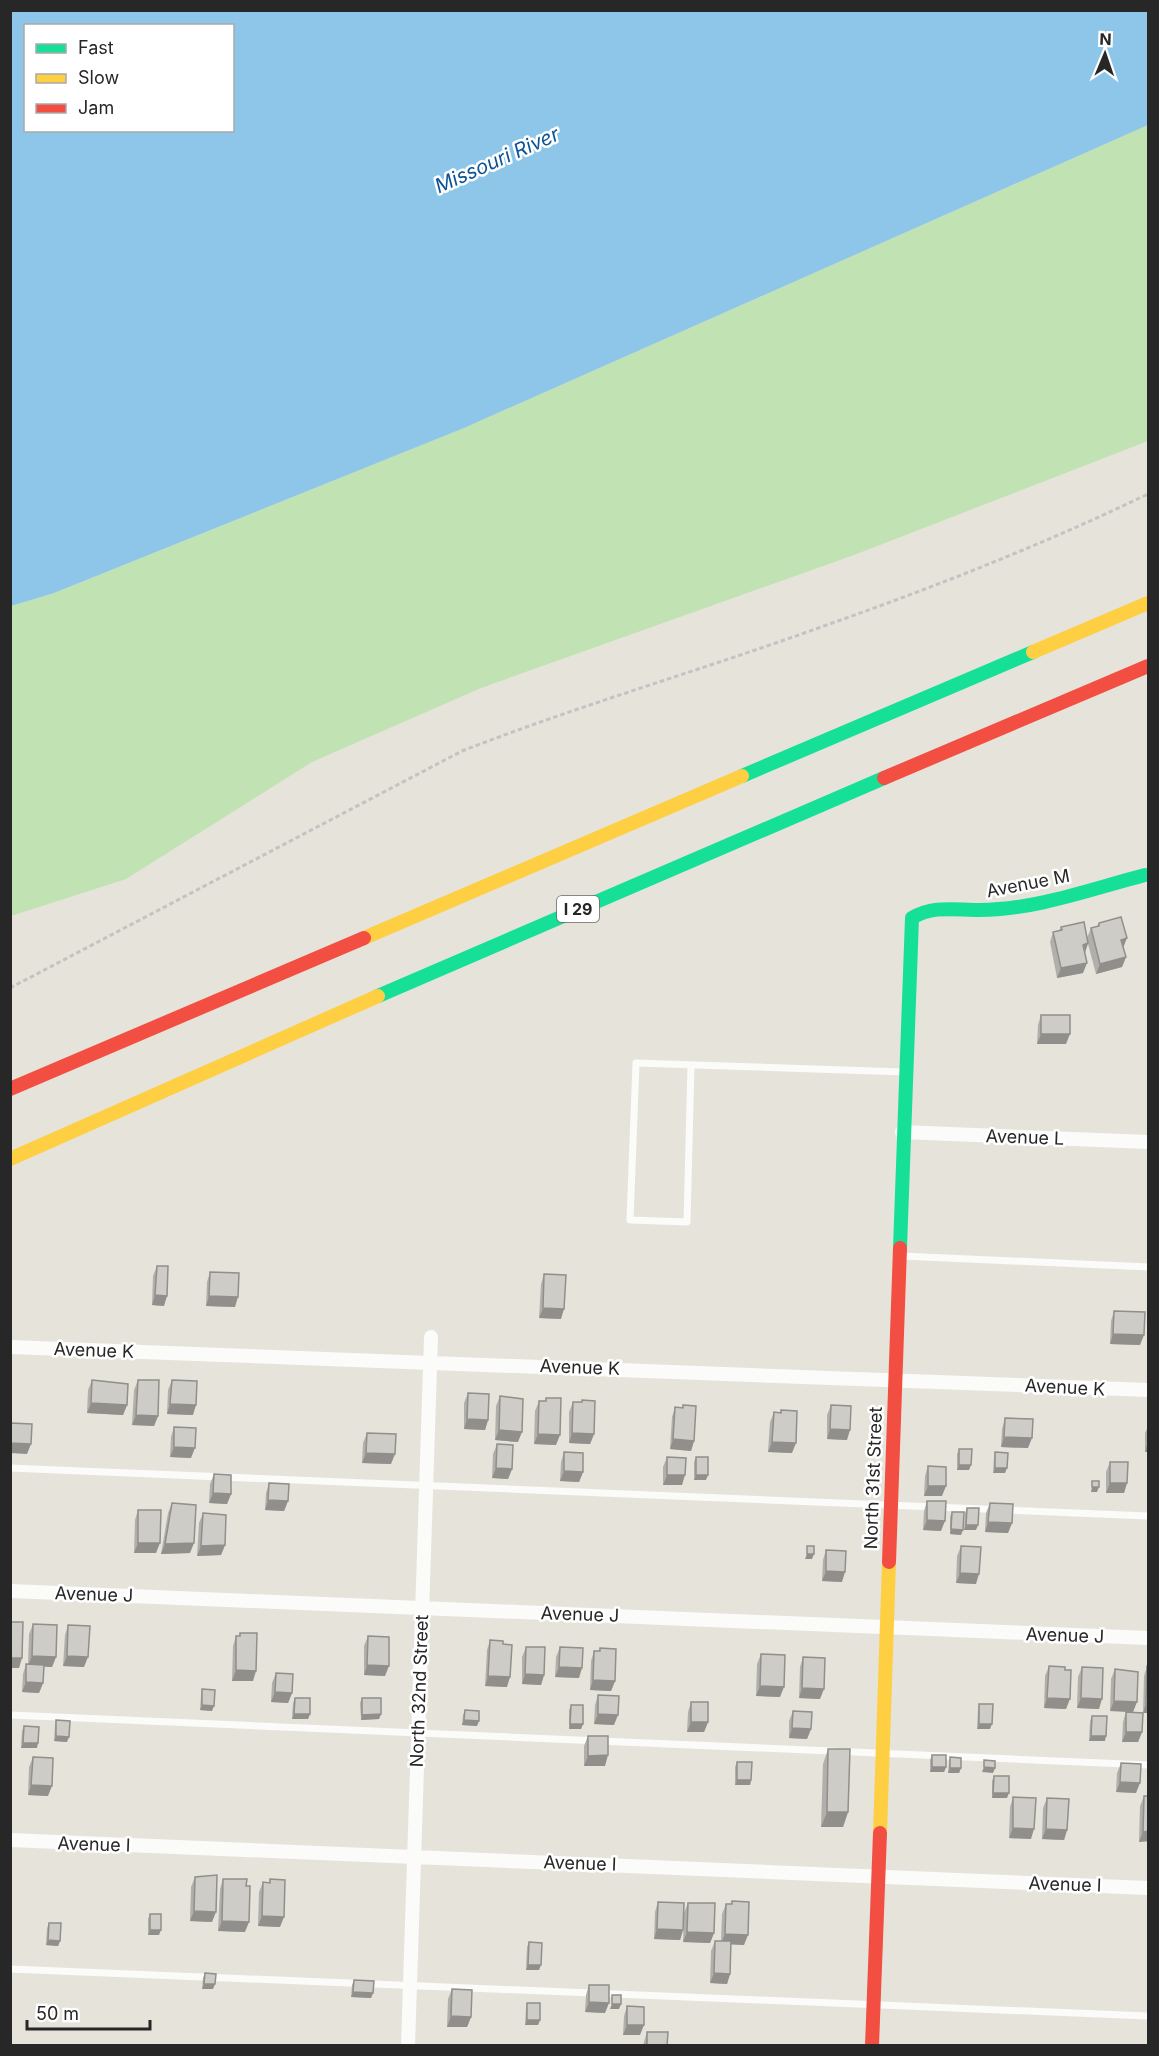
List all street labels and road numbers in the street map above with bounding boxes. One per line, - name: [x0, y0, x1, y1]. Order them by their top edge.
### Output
- street label: Avenue M: [984, 865, 1072, 901]
- road number: I 29: [557, 896, 599, 922]
- street label: Avenue L: [985, 1125, 1065, 1149]
- street label: Avenue K: [53, 1338, 135, 1362]
- street label: Avenue K: [539, 1355, 621, 1379]
- street label: Avenue K: [1024, 1374, 1106, 1400]
- street label: North 31st Street: [860, 1406, 886, 1550]
- street label: Avenue J: [54, 1582, 134, 1606]
- street label: Avenue J: [540, 1602, 620, 1626]
- street label: North 32nd Street: [406, 1614, 432, 1768]
- street label: Avenue J: [1025, 1623, 1105, 1647]
- street label: Avenue I: [57, 1832, 131, 1856]
- street label: Avenue I: [543, 1851, 617, 1875]
- street label: Avenue I: [1028, 1872, 1102, 1896]

